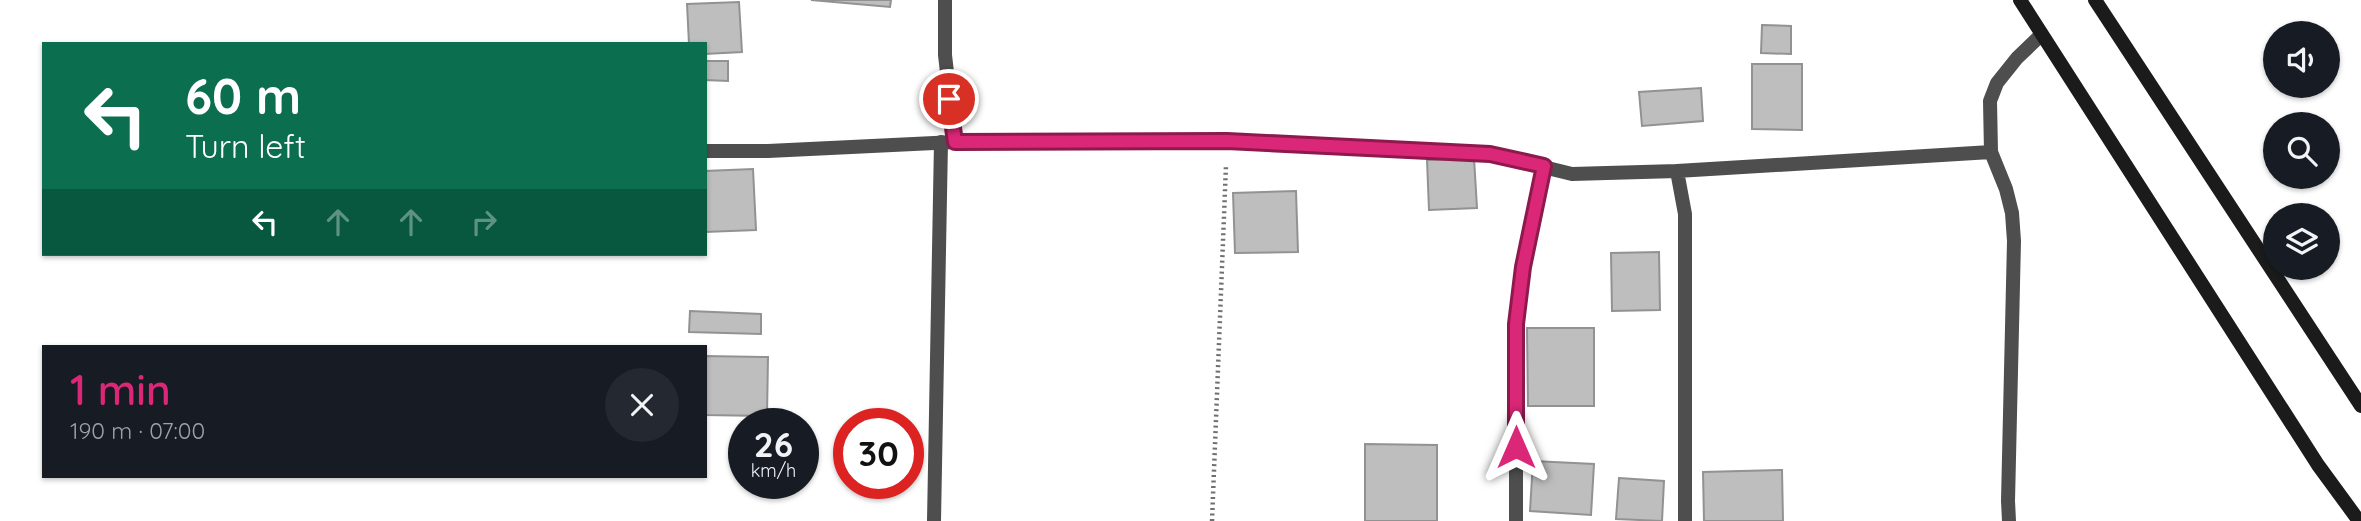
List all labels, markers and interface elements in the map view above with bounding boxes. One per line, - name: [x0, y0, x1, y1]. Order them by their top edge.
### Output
- map controls: [2263, 21, 2340, 280]
- button: sound: [2263, 21, 2340, 98]
- text: 60 m: [185, 65, 301, 126]
- pin: [919, 69, 979, 129]
- icon: left: [70, 70, 161, 161]
- icon: arrive: [930, 80, 968, 118]
- button: search: [2263, 112, 2340, 189]
- text: Turn left: [185, 126, 306, 166]
- icon: left: [246, 203, 284, 241]
- icon: ahead: [319, 203, 357, 241]
- icon: ahead: [392, 203, 430, 241]
- icon: right: [465, 203, 503, 241]
- button: layers: [2263, 203, 2340, 280]
- text: 1 min: [70, 363, 171, 416]
- button: close: [605, 368, 679, 442]
- speed limit sign: 30: [833, 408, 924, 499]
- position arrow: [1479, 410, 1553, 484]
- text: 190 m · 07:00: [70, 416, 205, 445]
- text: 26: [754, 422, 793, 466]
- text: km/h: [751, 459, 796, 482]

